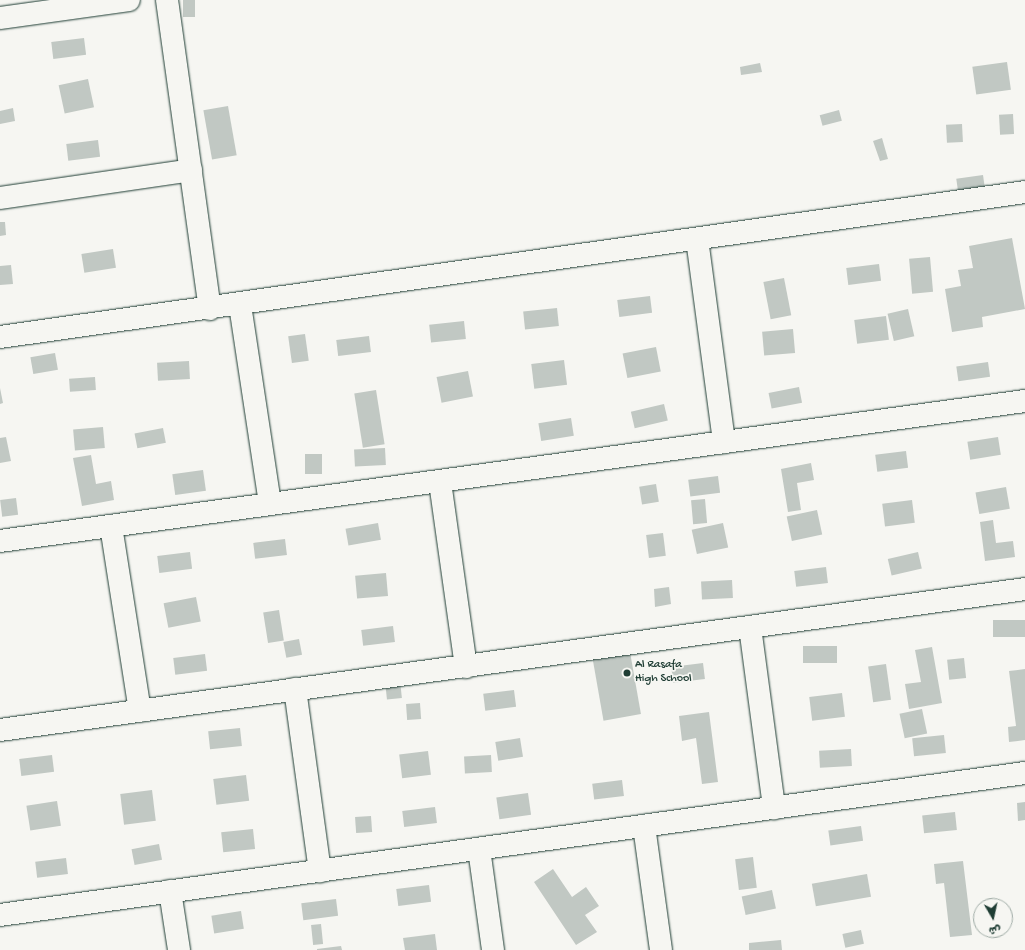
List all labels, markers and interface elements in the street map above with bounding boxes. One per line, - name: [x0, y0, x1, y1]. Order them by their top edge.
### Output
- place label: Al Rasafa High School: [635, 659, 692, 687]
- marker: Al Rasafa High School: [622, 668, 632, 678]
- north arrow: [973, 898, 1013, 938]
- text: ش: [988, 922, 1002, 936]

